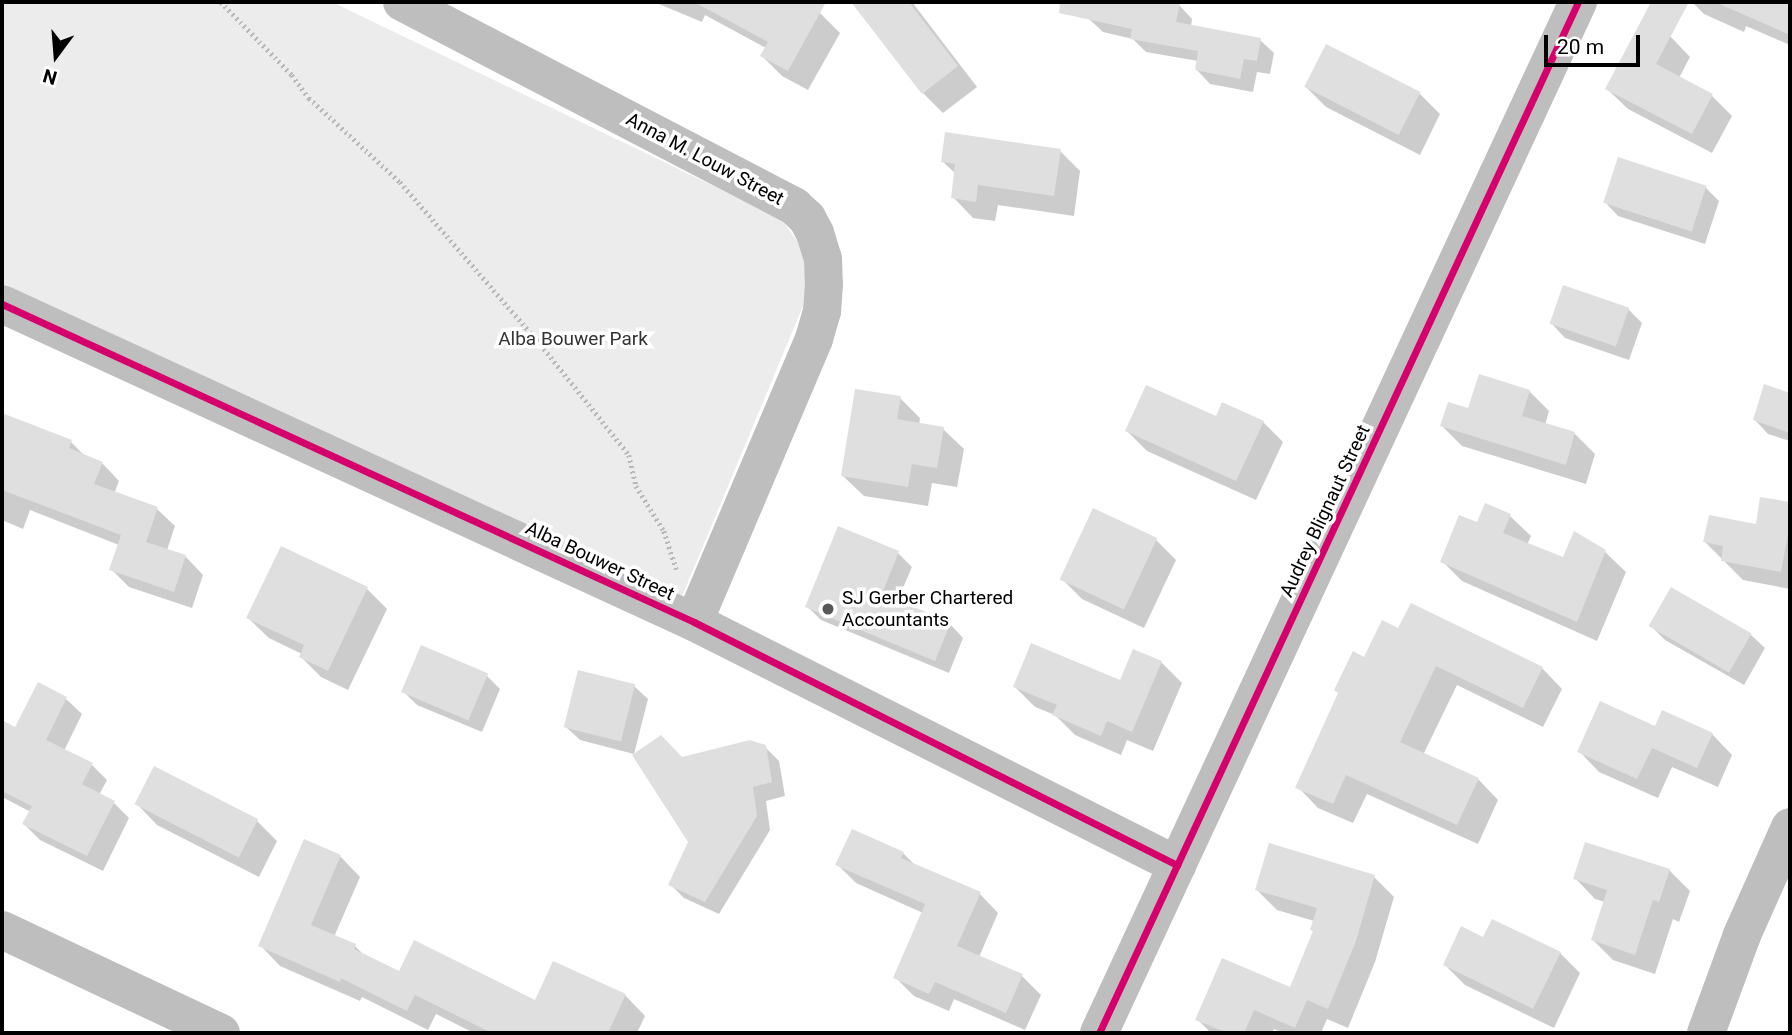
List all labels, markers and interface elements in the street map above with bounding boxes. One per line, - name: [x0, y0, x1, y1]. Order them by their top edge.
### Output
- north arrow: [21, 21, 91, 91]
- scale bar: [1547, 21, 1643, 65]
- text: 20 m: [1557, 35, 1604, 59]
- text: N: [40, 64, 60, 90]
- street label: Anna M. Louw Street: [622, 108, 788, 210]
- park label: Alba Bouwer Park: [498, 328, 648, 350]
- street label: Audrey Blignaut Street: [1275, 421, 1375, 601]
- street label: Alba Bouwer Street: [522, 517, 678, 605]
- place label: SJ Gerber Chartered Accountants: [842, 587, 1013, 631]
- marker: SJ Gerber Chartered Accountants: [820, 601, 836, 617]

